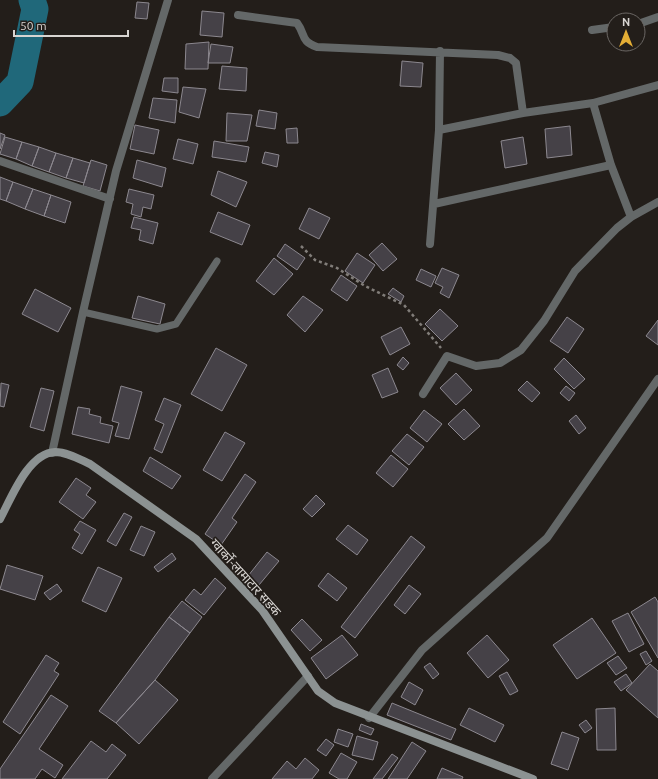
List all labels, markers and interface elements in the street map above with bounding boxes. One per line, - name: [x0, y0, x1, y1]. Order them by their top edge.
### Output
- scale bar: [14, 12, 128, 38]
- north arrow: [606, 12, 646, 52]
- text: N: [622, 16, 630, 28]
- text: 50 m: [20, 19, 47, 32]
- street label: ग्वार्को-लामाटार सडक: [208, 536, 285, 619]

